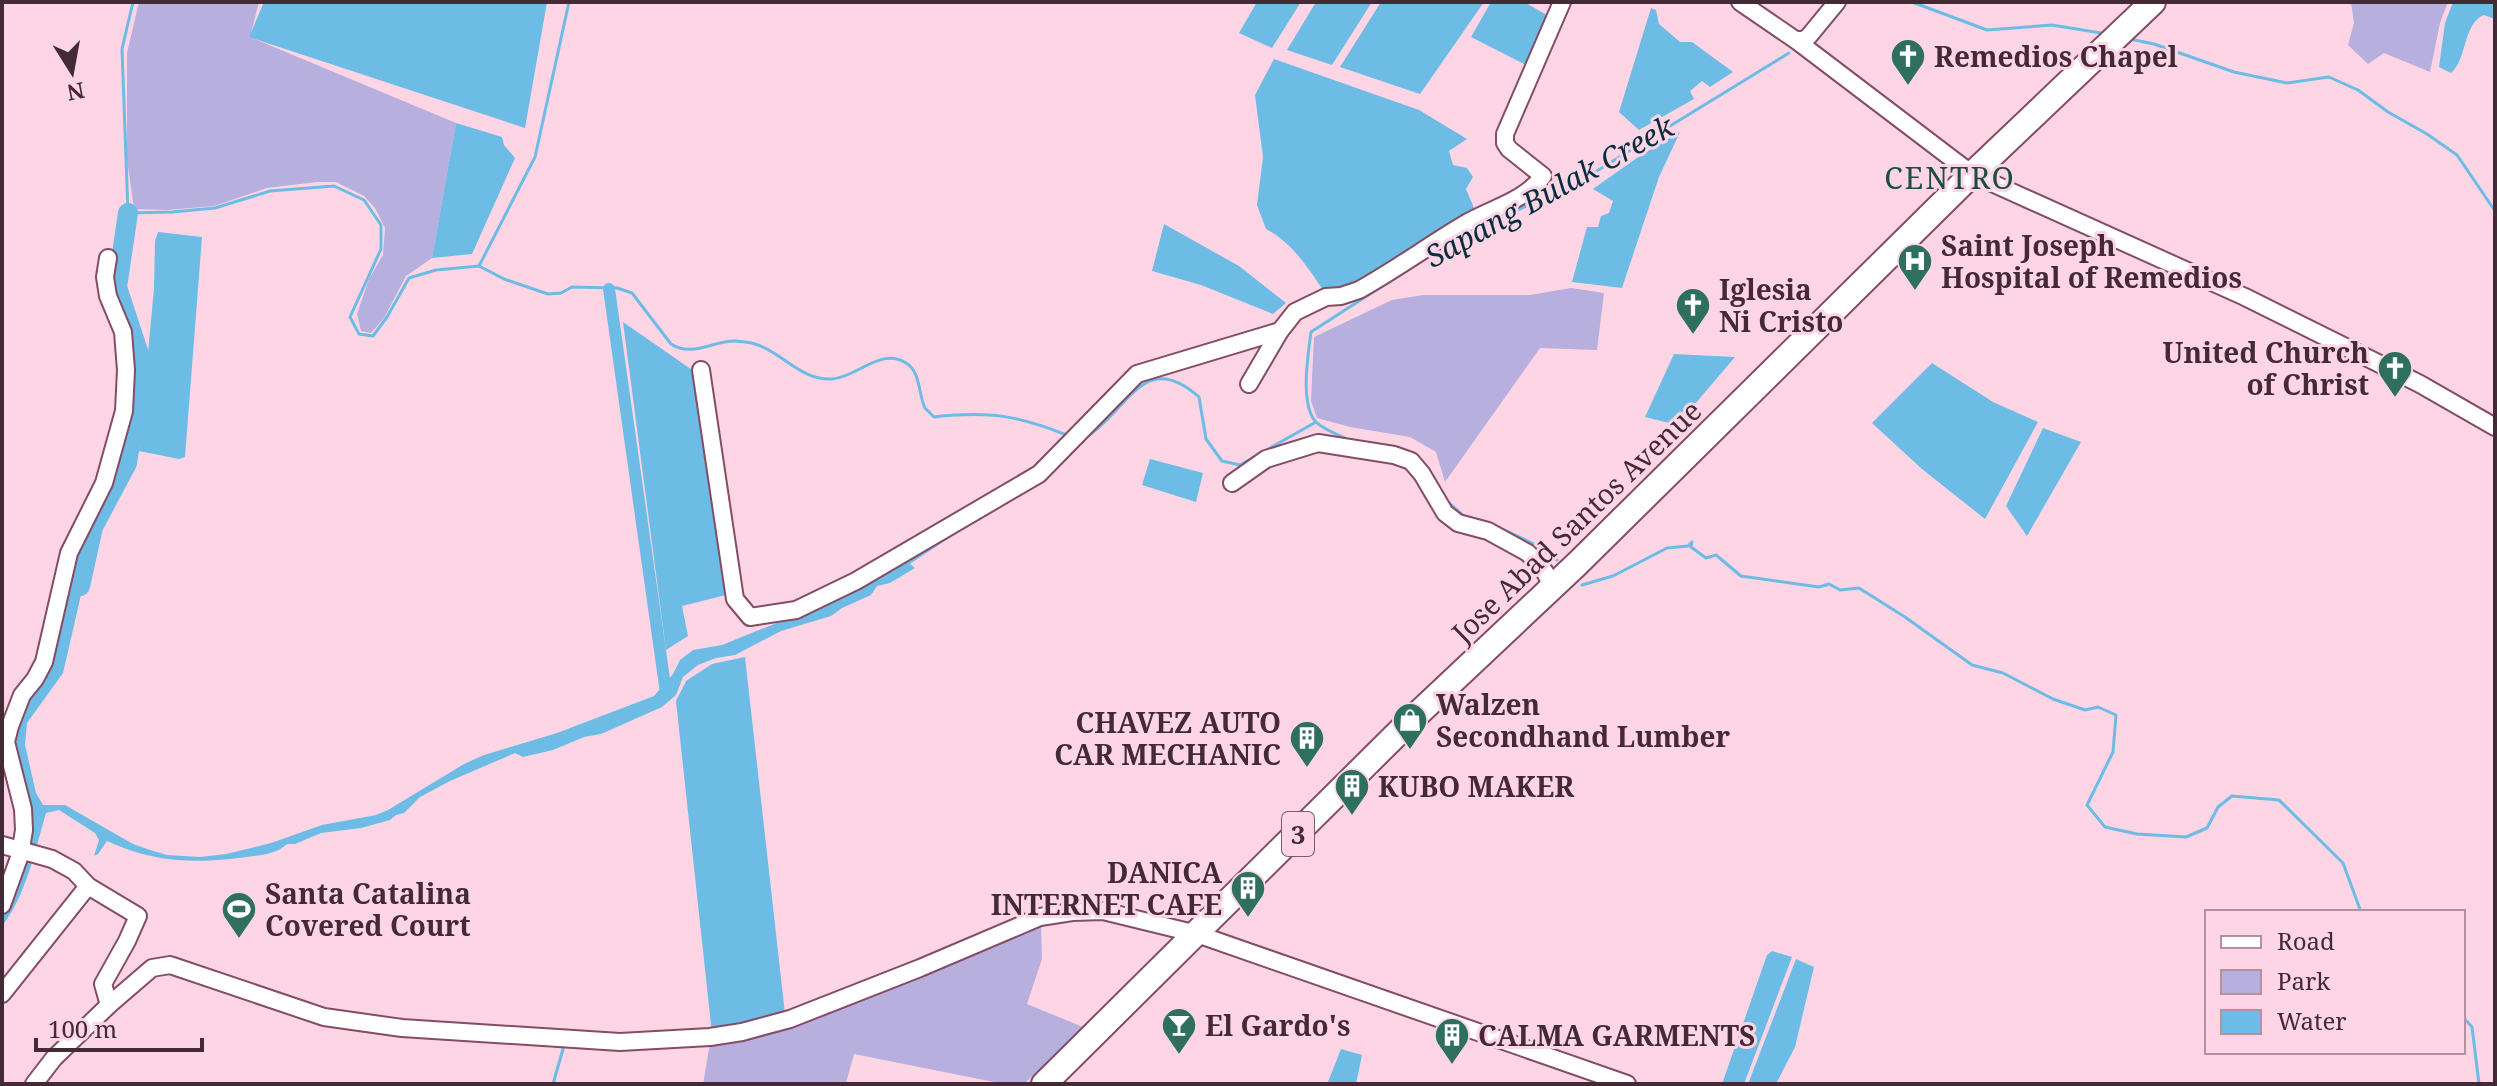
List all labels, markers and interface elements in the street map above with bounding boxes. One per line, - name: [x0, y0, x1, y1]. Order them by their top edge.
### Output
- north arrow: [32, 32, 112, 112]
- church icon: Remedios Chapel: [1889, 37, 1927, 87]
- place label: Remedios Chapel: [1934, 37, 2178, 75]
- text: N: [65, 76, 87, 109]
- water label: Sapang Bulak Creek: [1417, 105, 1682, 276]
- district label: CENTRO: [1884, 157, 2016, 198]
- place label: Saint Joseph Hospital of Remedios: [1941, 226, 2242, 296]
- hospital icon: Saint Joseph Hospital of Remedios: [1896, 242, 1934, 292]
- place label: Iglesia Ni Cristo: [1719, 270, 1843, 340]
- church icon: Iglesia Ni Cristo: [1674, 286, 1712, 336]
- place label: United Church of Christ: [2163, 333, 2369, 403]
- church icon: United Church of Christ: [2376, 349, 2414, 399]
- street label: Jose Abad Santos Avenue: [1442, 392, 1709, 651]
- place label: Walzen Secondhand Lumber: [1436, 685, 1730, 755]
- shop icon: Walzen Secondhand Lumber: [1391, 701, 1429, 751]
- place label: CHAVEZ AUTO CAR MECHANIC: [1054, 703, 1281, 773]
- building icon: CHAVEZ AUTO CAR MECHANIC: [1288, 719, 1326, 769]
- building icon: KUBO MAKER: [1333, 767, 1371, 817]
- place label: KUBO MAKER: [1378, 767, 1575, 805]
- road number: 3: [1282, 812, 1314, 856]
- place label: DANICA INTERNET CAFE: [991, 853, 1223, 923]
- building icon: DANICA INTERNET CAFE: [1229, 869, 1267, 919]
- place label: Santa Catalina Covered Court: [265, 874, 471, 944]
- sports icon: Santa Catalina Covered Court: [220, 890, 258, 940]
- legend: [2205, 910, 2465, 1054]
- text: Road: [2277, 924, 2335, 957]
- text: Park: [2277, 964, 2331, 997]
- scale bar: [36, 1002, 202, 1052]
- text: Water: [2277, 1004, 2347, 1037]
- bar icon: El Gardo's: [1160, 1006, 1198, 1056]
- place label: El Gardo's: [1205, 1006, 1350, 1044]
- text: 100 m: [48, 1012, 117, 1045]
- building icon: CALMA GARMENTS: [1433, 1016, 1471, 1066]
- place label: CALMA GARMENTS: [1478, 1016, 1755, 1054]

